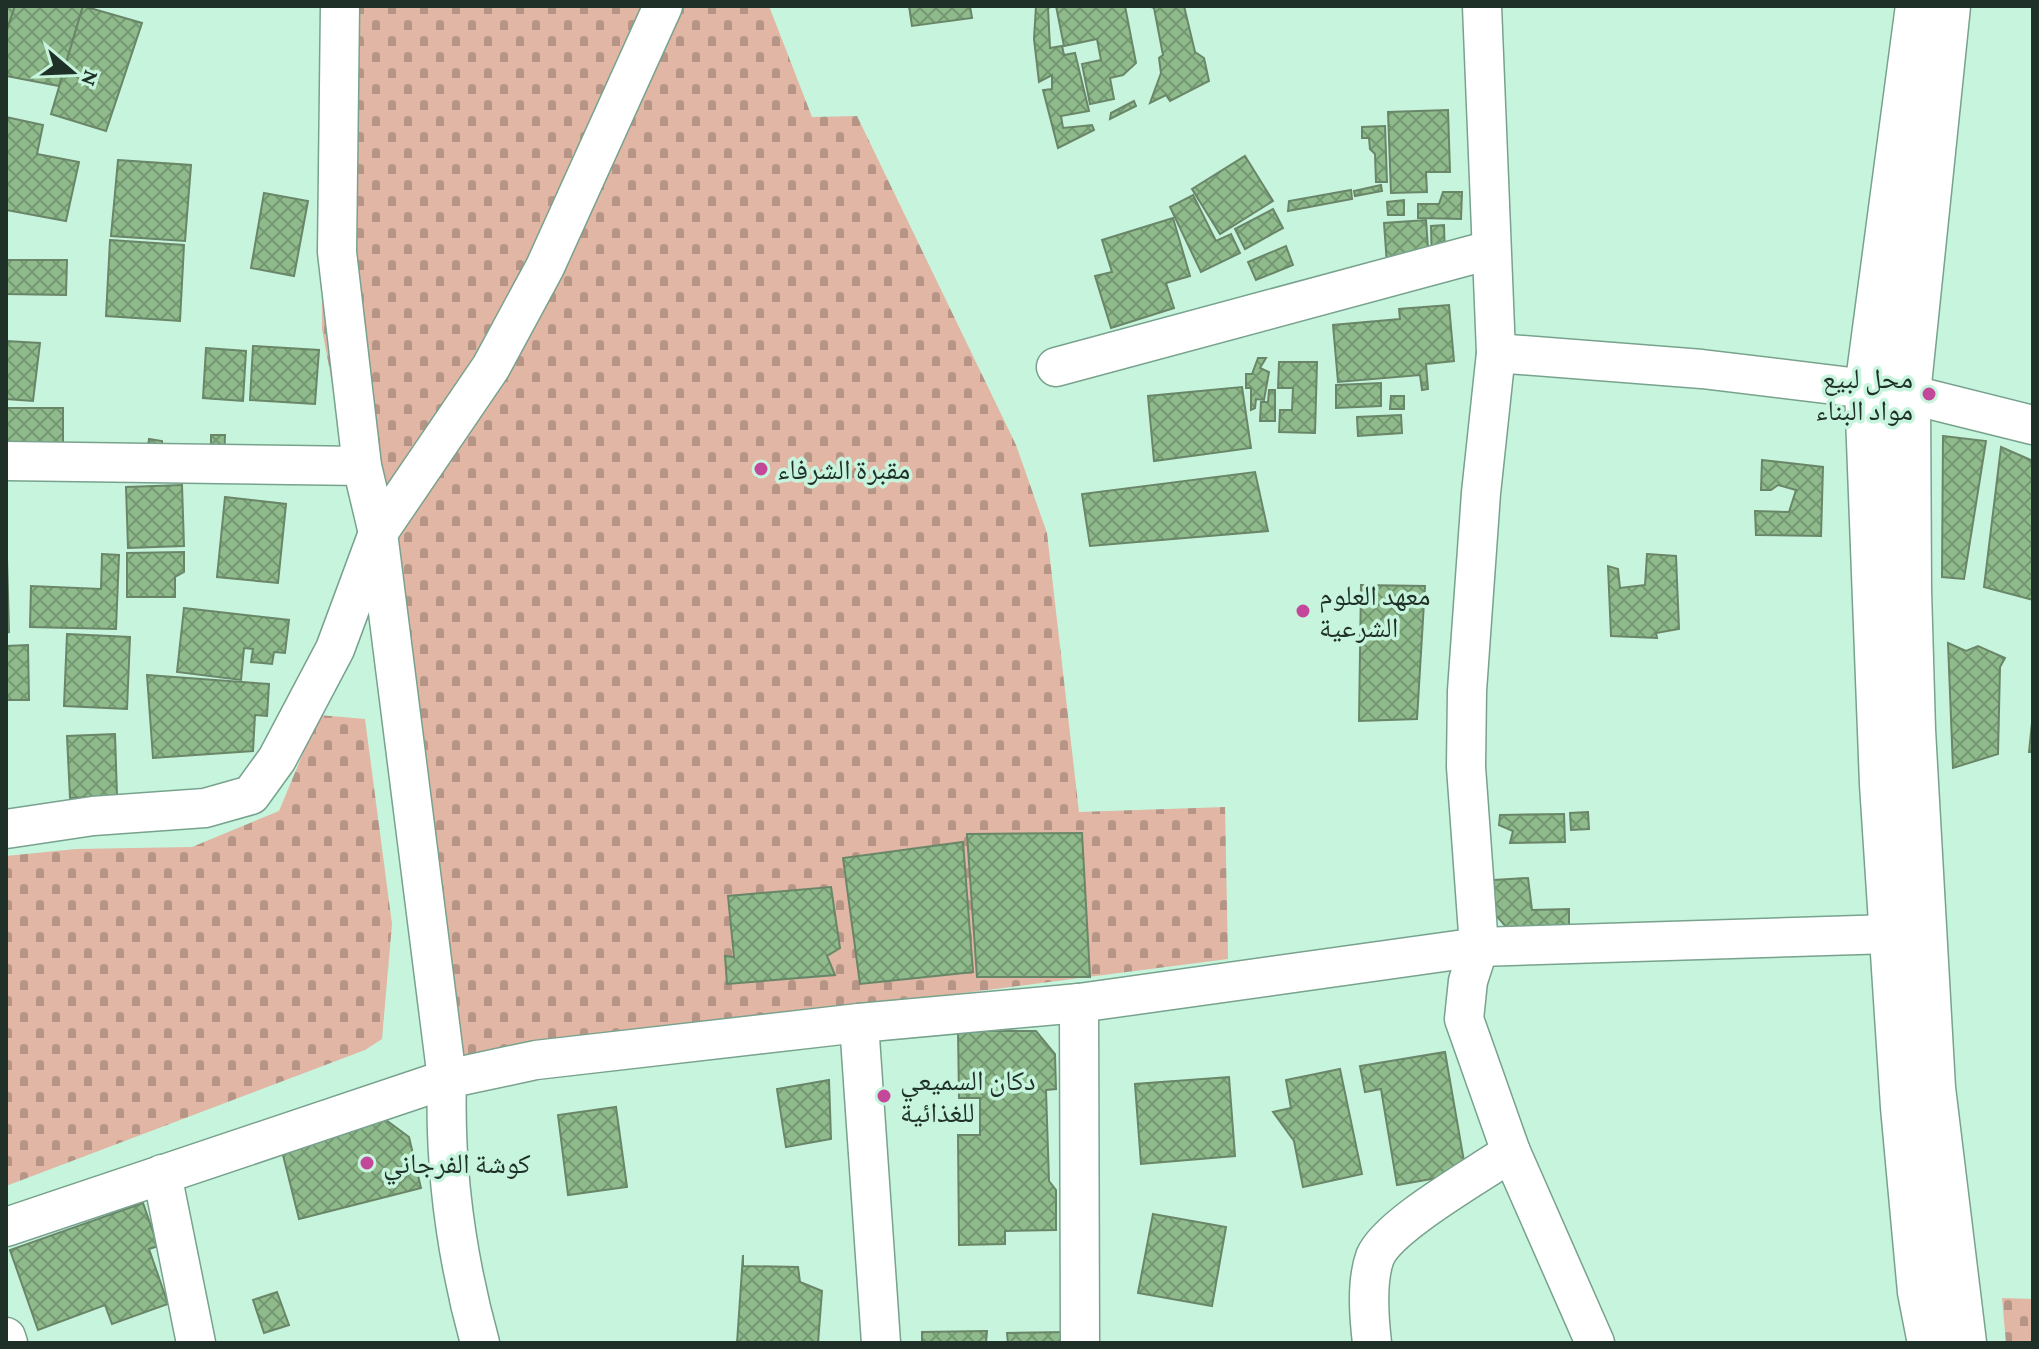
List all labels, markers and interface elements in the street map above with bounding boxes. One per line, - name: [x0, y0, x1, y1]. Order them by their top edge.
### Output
- north arrow: [32, 32, 112, 112]
- text: N: [76, 67, 105, 90]
- place label: محل لبيع مواد البناء: [1815, 363, 1913, 426]
- marker: محل لبيع مواد البناء: [1920, 385, 1938, 403]
- place label: مقبرة الشرفاء: [777, 454, 910, 485]
- marker: مقبرة الشرفاء: [752, 460, 770, 478]
- place label: معهد العلوم الشرعية: [1319, 580, 1430, 643]
- marker: معهد العلوم الشرعية: [1294, 602, 1312, 620]
- place label: دكان السميعي للغذائية: [900, 1065, 1036, 1128]
- marker: دكان السميعي للغذائية: [875, 1087, 893, 1105]
- place label: كوشة الفرجاني: [383, 1148, 531, 1186]
- marker: كوشة الفرجاني: [358, 1154, 376, 1172]

